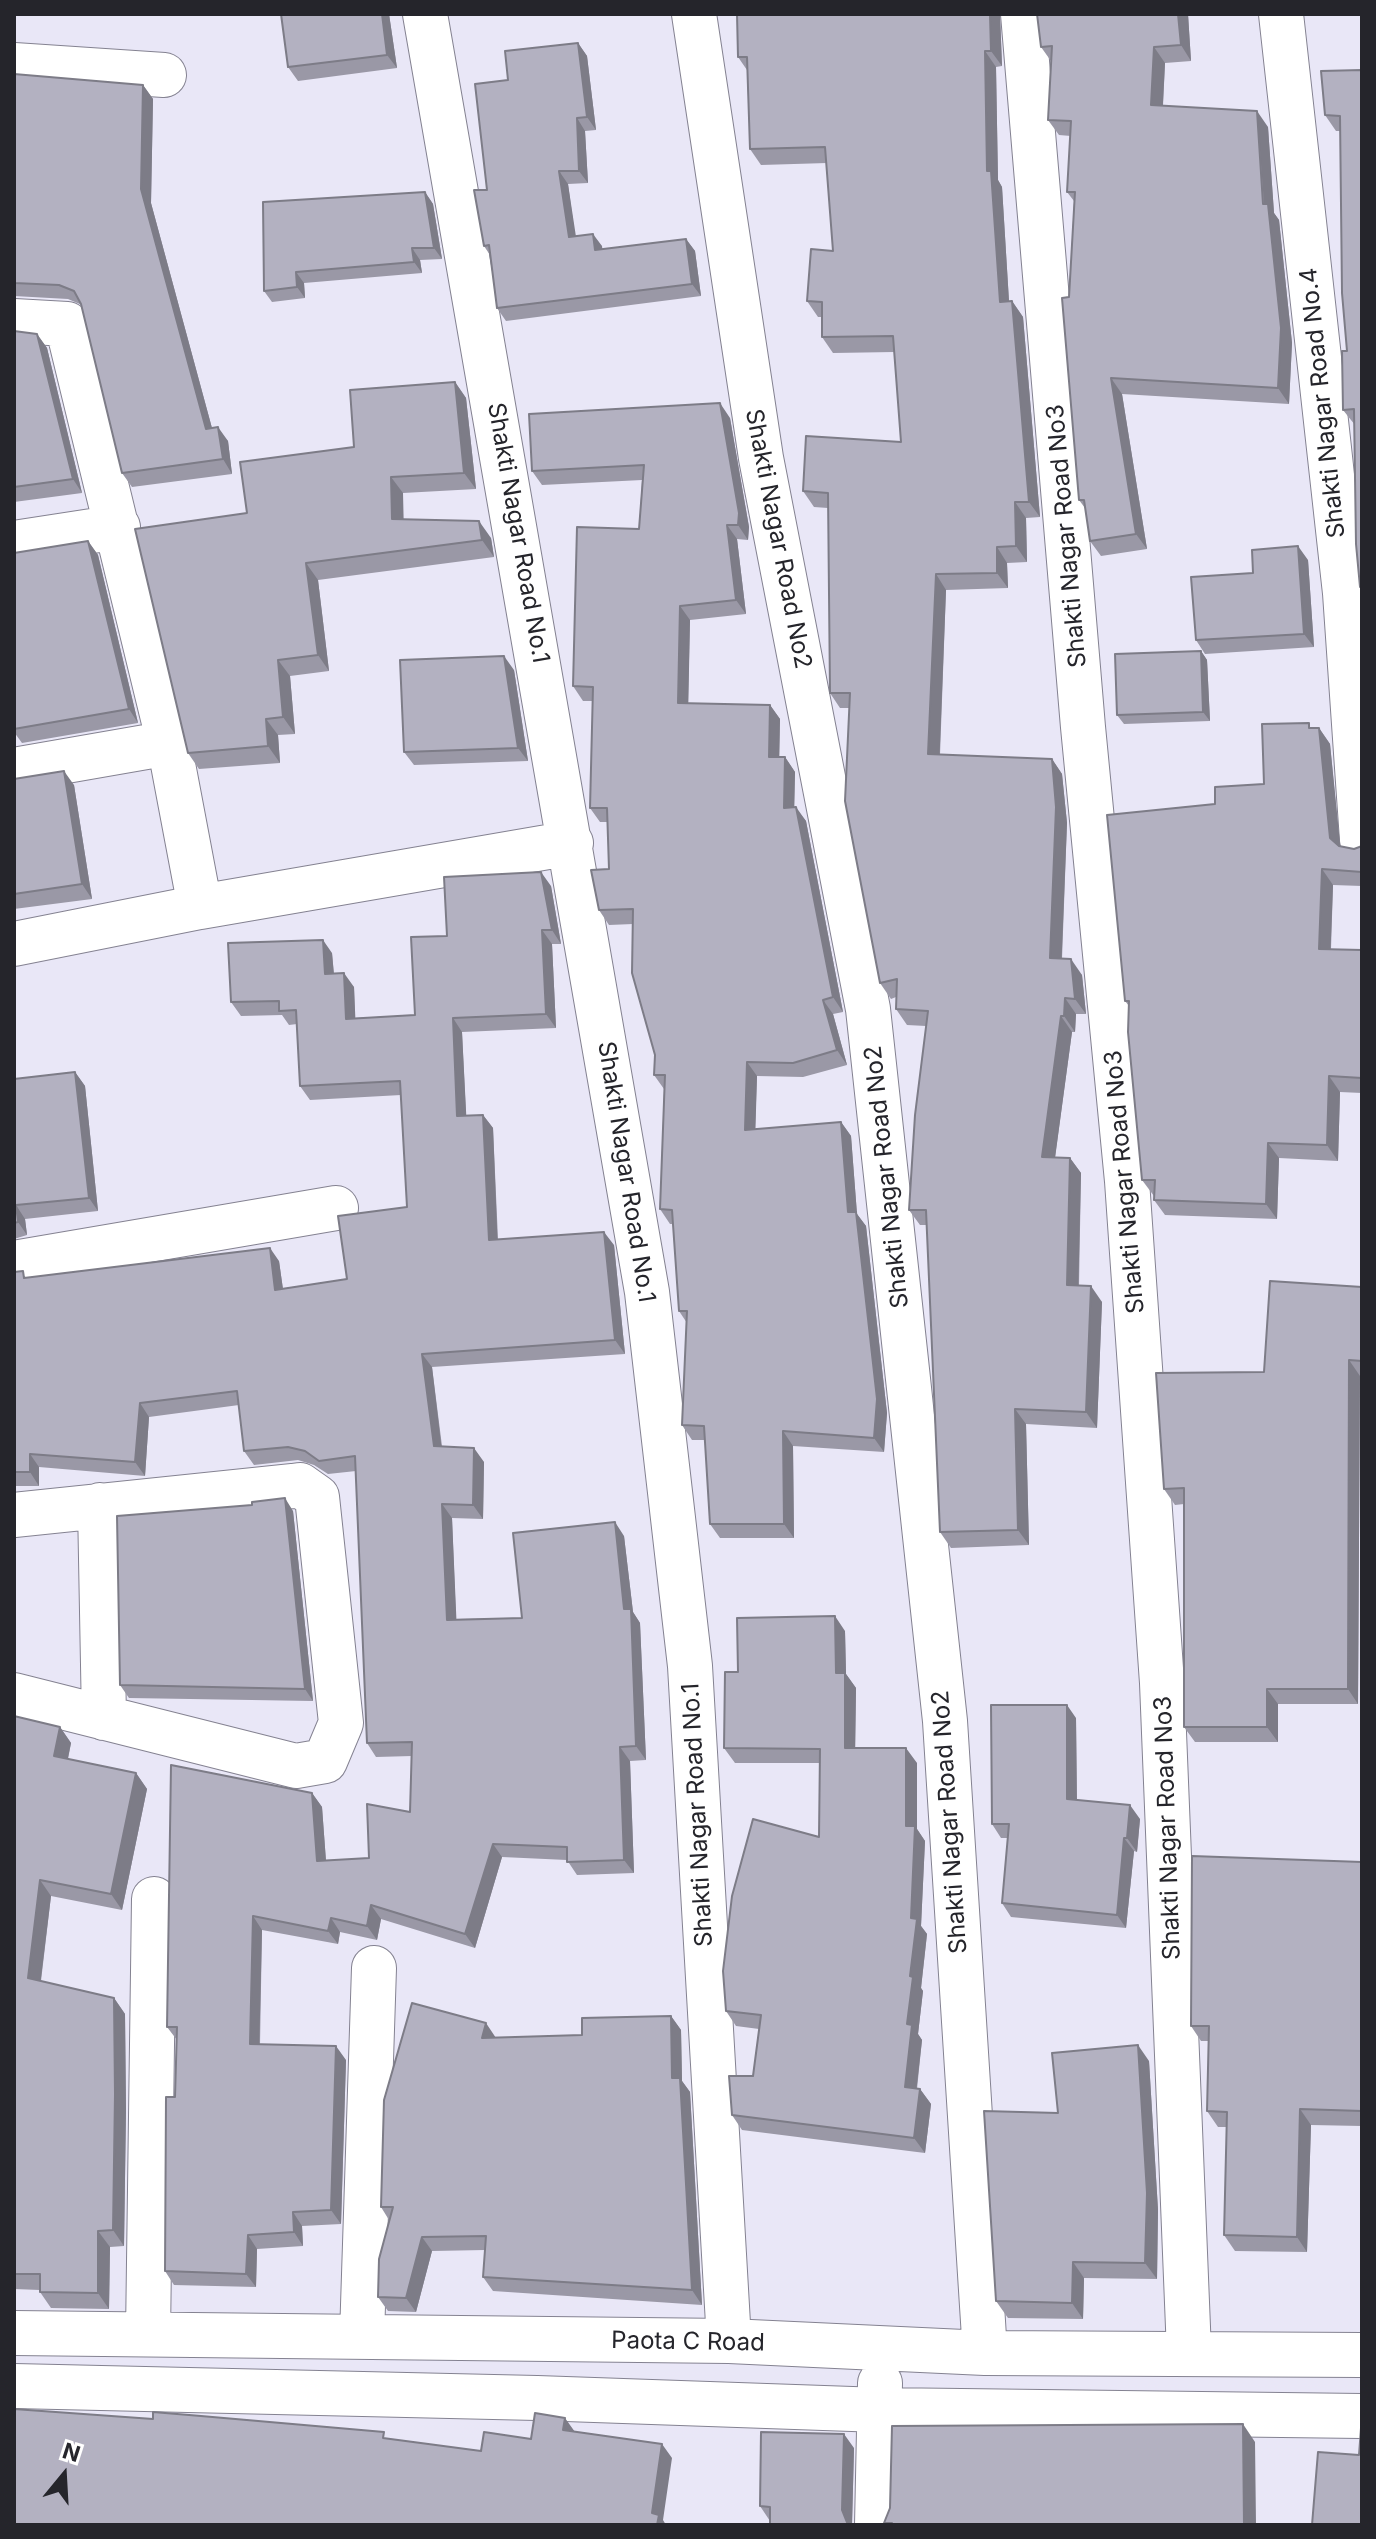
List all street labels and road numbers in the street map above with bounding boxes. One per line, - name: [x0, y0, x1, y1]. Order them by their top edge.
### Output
- street label: Shakti Nagar Road No.4: [1294, 266, 1352, 540]
- street label: Shakti Nagar Road No.1: [481, 401, 555, 665]
- street label: Shakti Nagar Road No3: [1041, 403, 1093, 669]
- street label: Shakti Nagar Road No2: [739, 407, 817, 671]
- street label: Shakti Nagar Road No.1: [591, 1039, 661, 1305]
- street label: Shakti Nagar Road No2: [859, 1044, 915, 1310]
- street label: Shakti Nagar Road No3: [1099, 1049, 1151, 1315]
- street label: Shakti Nagar Road No.1: [677, 1682, 719, 1948]
- street label: Shakti Nagar Road No2: [926, 1689, 974, 1955]
- street label: Shakti Nagar Road No3: [1149, 1696, 1187, 1960]
- street label: Paota C Road: [611, 2326, 765, 2358]

